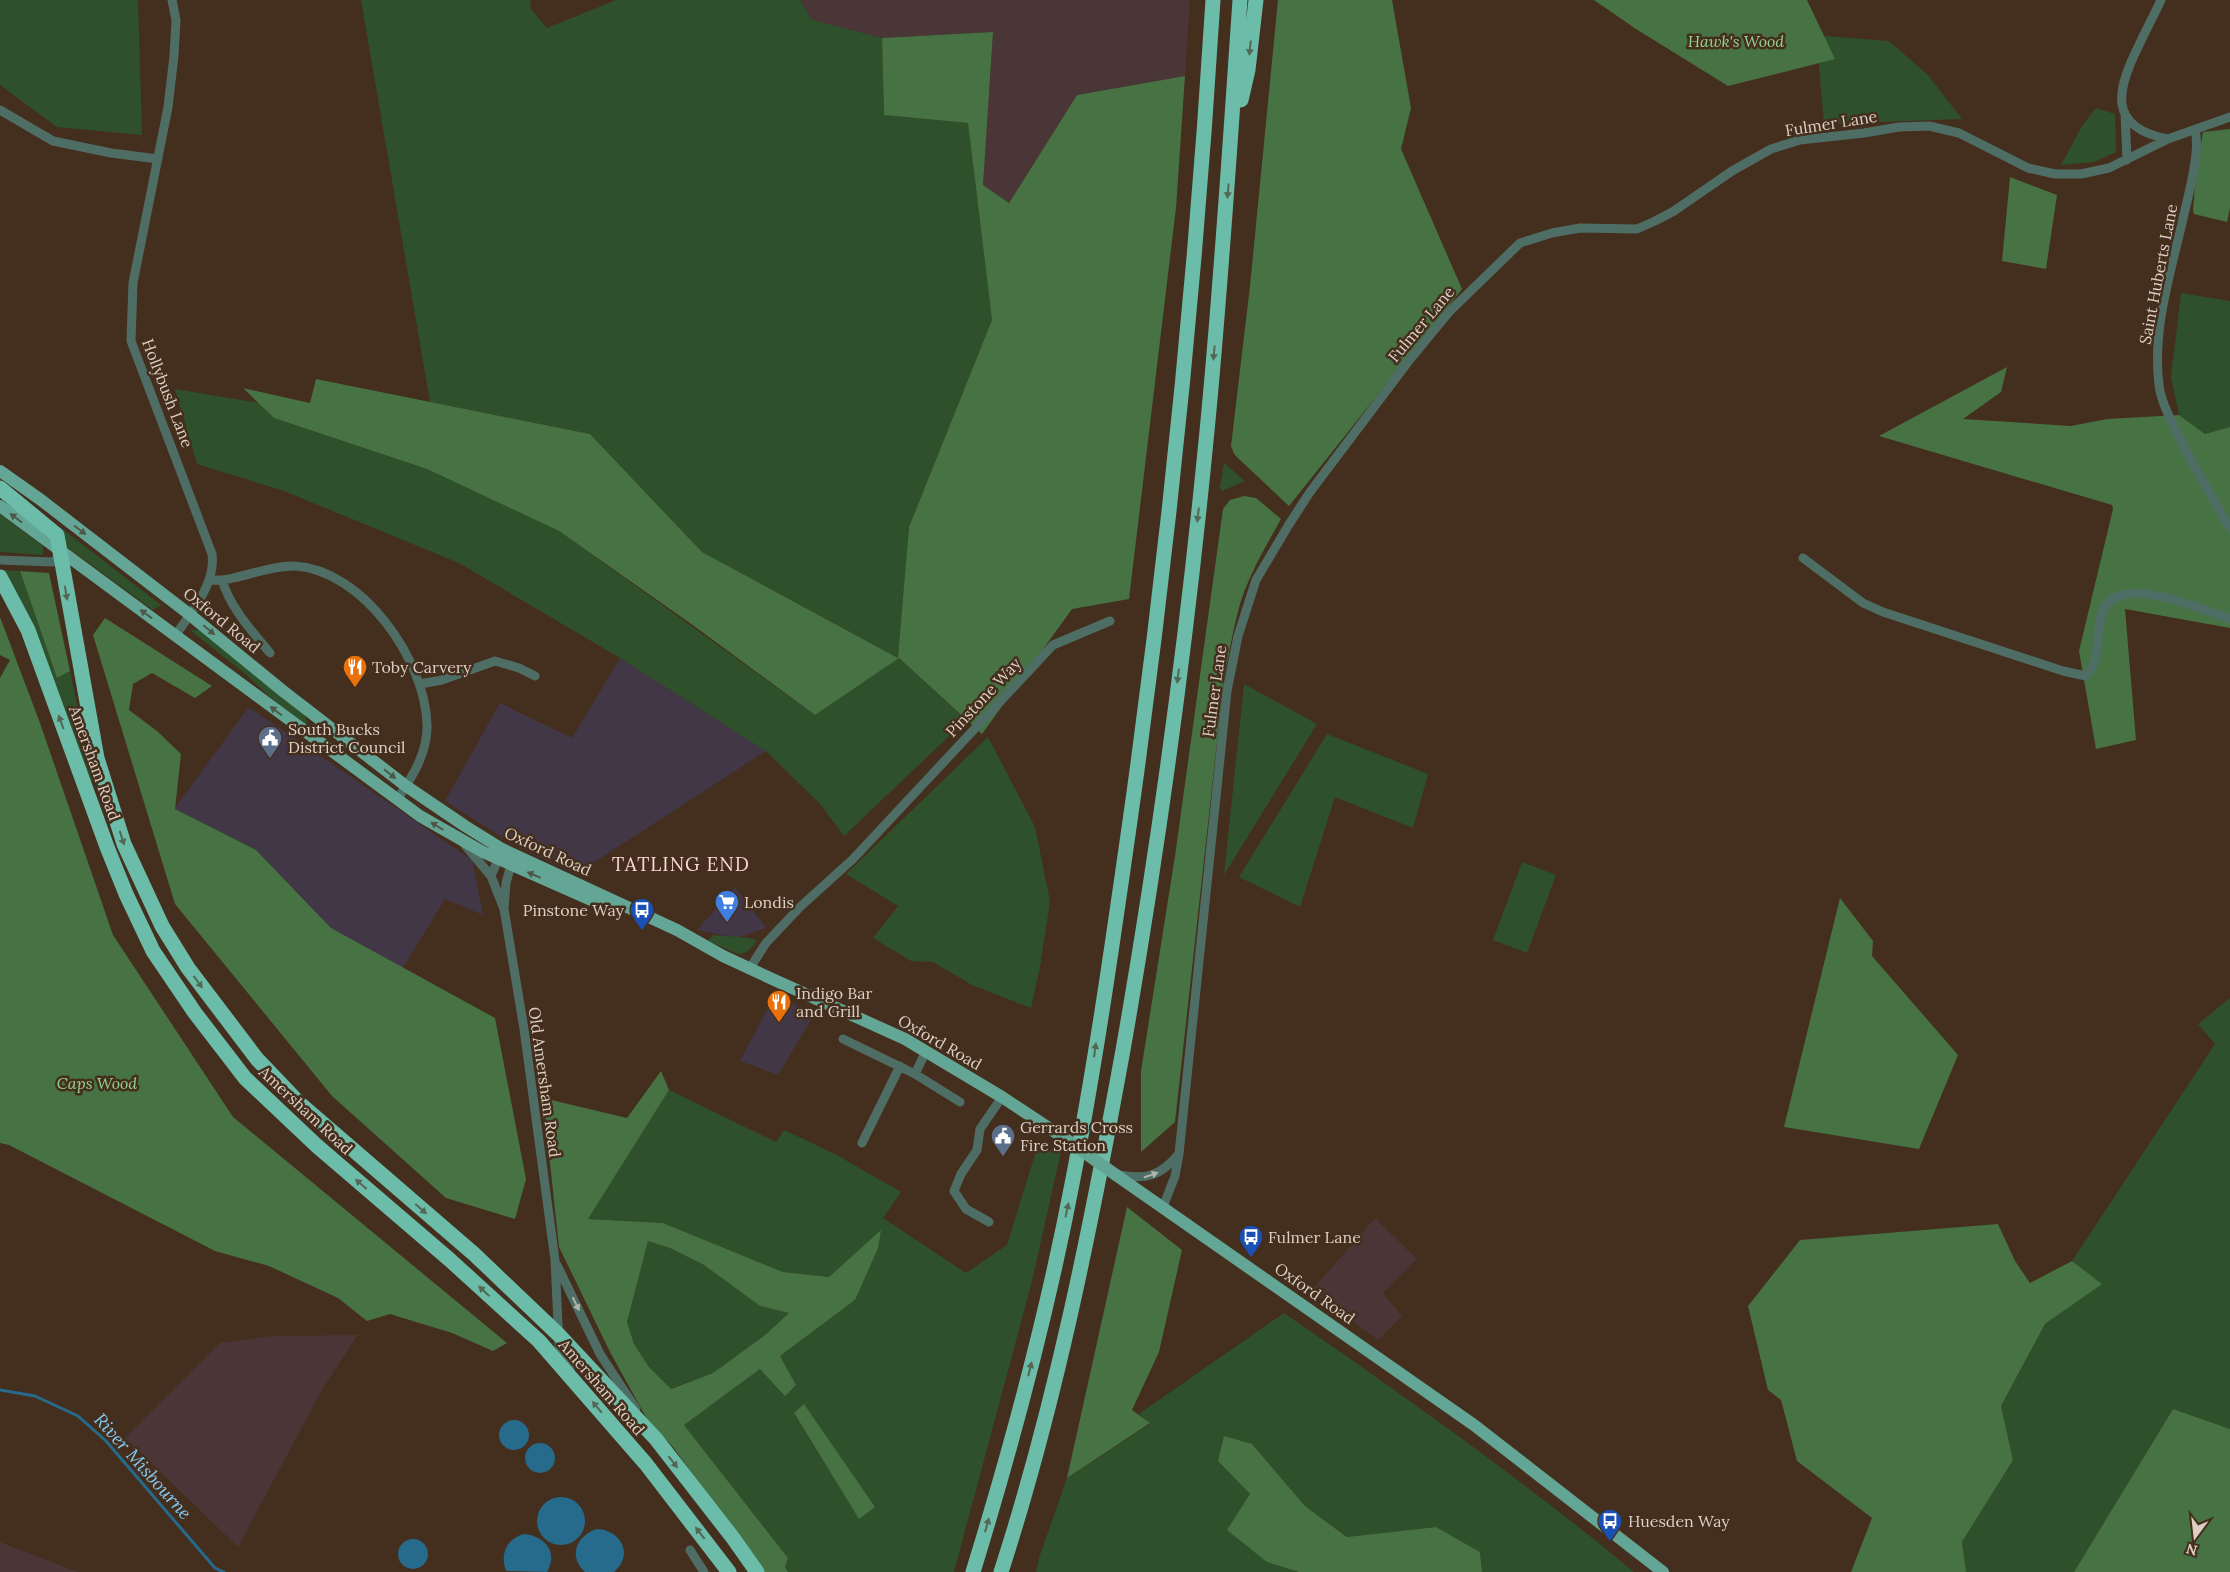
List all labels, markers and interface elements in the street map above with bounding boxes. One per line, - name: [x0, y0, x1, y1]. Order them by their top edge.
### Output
- park label: Hawk's Wood: [1688, 31, 1784, 51]
- one-way arrow: [1246, 41, 1254, 57]
- street label: Fulmer Lane: [1784, 106, 1879, 140]
- one-way arrow: [1223, 184, 1231, 200]
- street label: Saint Huberts Lane: [2135, 202, 2181, 346]
- street label: Fulmer Lane: [1383, 282, 1459, 366]
- street label: Hollybush Lane: [138, 336, 198, 450]
- one-way arrow: [1210, 345, 1218, 361]
- one-way arrow: [1194, 507, 1202, 523]
- one-way arrow: [9, 513, 23, 523]
- one-way arrow: [73, 525, 87, 535]
- street label: Oxford Road: [179, 583, 265, 657]
- one-way arrow: [63, 585, 71, 601]
- one-way arrow: [140, 608, 153, 619]
- one-way arrow: [202, 624, 215, 635]
- street label: Fulmer Lane: [1198, 643, 1230, 738]
- street label: Pinstone Way: [941, 653, 1025, 741]
- restaurant icon: Toby Carvery: [342, 654, 368, 688]
- place label: Toby Carvery: [372, 657, 472, 677]
- one-way arrow: [1174, 669, 1182, 685]
- street label: Amersham Road: [65, 702, 125, 824]
- one-way arrow: [269, 706, 283, 716]
- one-way arrow: [57, 714, 65, 729]
- place label: South Bucks District Council: [288, 719, 405, 757]
- public building icon: South Bucks District Council: [257, 725, 283, 759]
- one-way arrow: [383, 769, 396, 780]
- one-way arrow: [430, 822, 443, 831]
- street label: Oxford Road: [501, 822, 595, 880]
- one-way arrow: [118, 831, 126, 846]
- district label: TATLING END: [612, 852, 750, 876]
- one-way arrow: [527, 870, 541, 878]
- supermarket icon: Londis: [714, 889, 740, 923]
- place label: Londis: [744, 892, 794, 912]
- bus stop icon: Pinstone Way: [629, 897, 655, 931]
- place label: Pinstone Way: [523, 900, 625, 920]
- one-way arrow: [192, 975, 202, 988]
- place label: Indigo Bar and Grill: [796, 983, 873, 1021]
- restaurant icon: Indigo Bar and Grill: [766, 989, 792, 1023]
- street label: Old Amersham Road: [525, 1006, 566, 1159]
- street label: Oxford Road: [895, 1010, 986, 1074]
- one-way arrow: [1091, 1042, 1099, 1058]
- street label: Amersham Road: [254, 1061, 357, 1159]
- park label: Caps Wood: [57, 1073, 137, 1093]
- place label: Gerrards Cross Fire Station: [1020, 1117, 1133, 1155]
- public building icon: Gerrards Cross Fire Station: [990, 1123, 1016, 1157]
- one-way arrow: [1144, 1171, 1159, 1179]
- one-way arrow: [355, 1179, 368, 1190]
- one-way arrow: [415, 1203, 427, 1214]
- one-way arrow: [1063, 1203, 1071, 1218]
- bus stop icon: Fulmer Lane: [1238, 1224, 1264, 1258]
- place label: Fulmer Lane: [1268, 1227, 1361, 1247]
- street label: Oxford Road: [1271, 1258, 1359, 1328]
- one-way arrow: [478, 1285, 490, 1297]
- one-way arrow: [572, 1297, 580, 1311]
- street label: Amersham Road: [554, 1334, 649, 1439]
- one-way arrow: [1026, 1361, 1034, 1376]
- one-way arrow: [591, 1401, 603, 1413]
- water label: River Misbourne: [89, 1408, 197, 1524]
- one-way arrow: [668, 1455, 679, 1468]
- bus stop icon: Huesden Way: [1597, 1508, 1623, 1542]
- place label: Huesden Way: [1628, 1511, 1730, 1531]
- north arrow: [2170, 1512, 2220, 1562]
- one-way arrow: [984, 1518, 992, 1533]
- one-way arrow: [694, 1527, 705, 1540]
- text: N: [2184, 1539, 2199, 1560]

